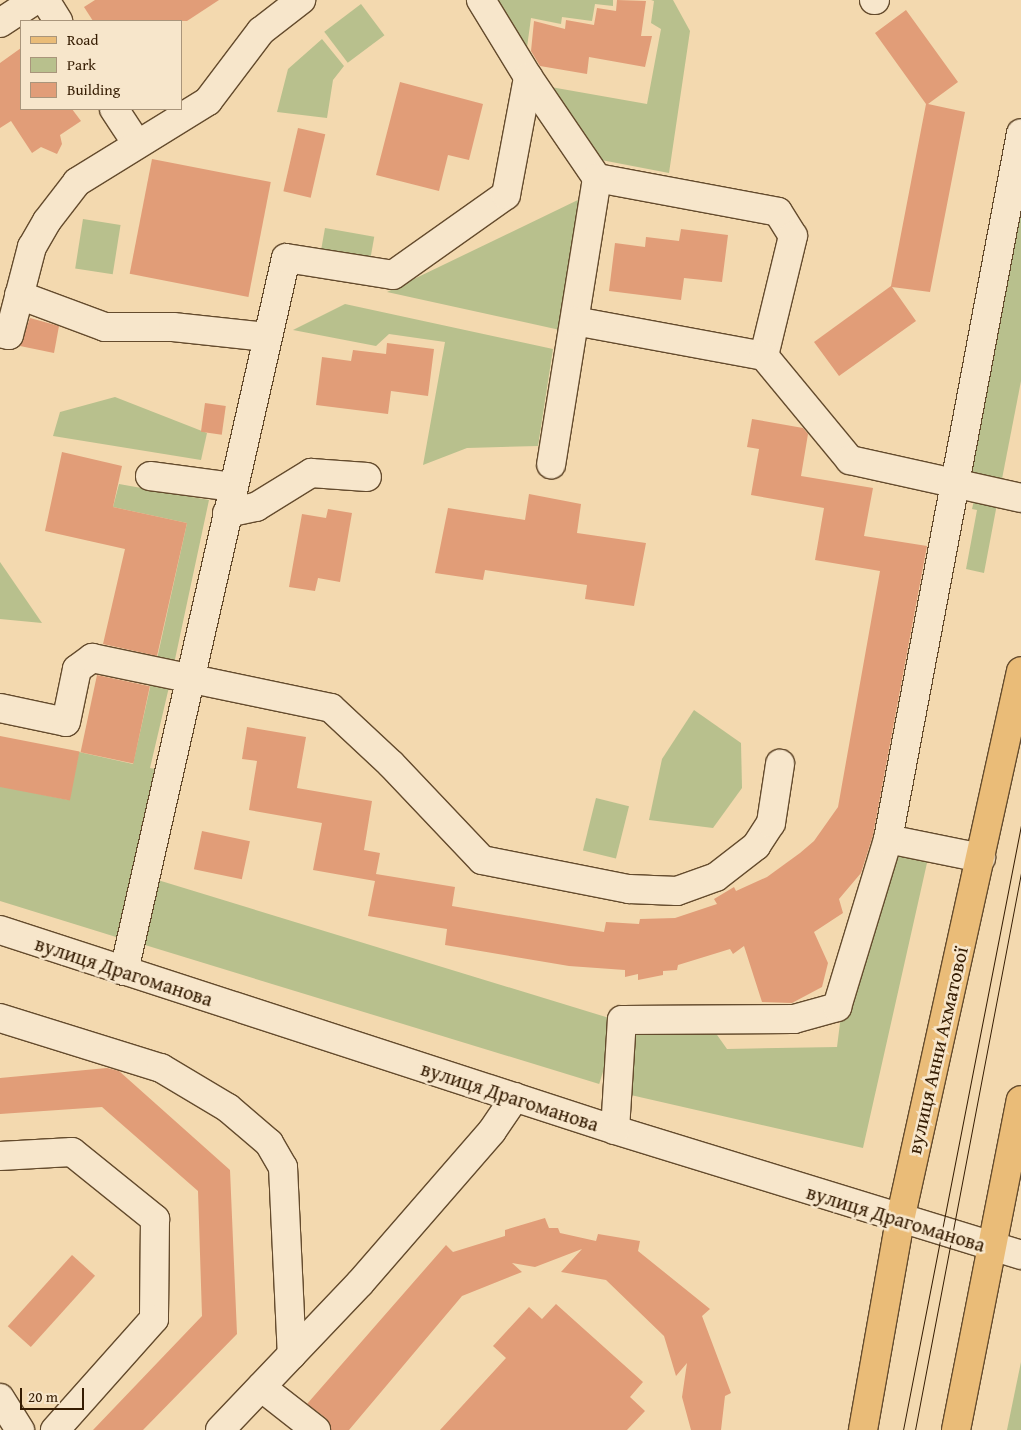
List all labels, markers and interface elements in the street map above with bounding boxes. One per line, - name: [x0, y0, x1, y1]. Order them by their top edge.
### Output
- legend: [20, 20, 182, 110]
- text: Road: [67, 29, 98, 50]
- text: Park: [67, 54, 96, 75]
- text: Building: [67, 79, 120, 100]
- street label: вулиця Драгоманова: [32, 931, 216, 1011]
- street label: вулиця Анни Ахматової: [901, 944, 973, 1156]
- street label: вулиця Драгоманова: [418, 1056, 602, 1136]
- street label: вулиця Драгоманова: [804, 1179, 988, 1257]
- scale bar: [22, 1378, 86, 1410]
- text: 20 m: [28, 1386, 58, 1407]

